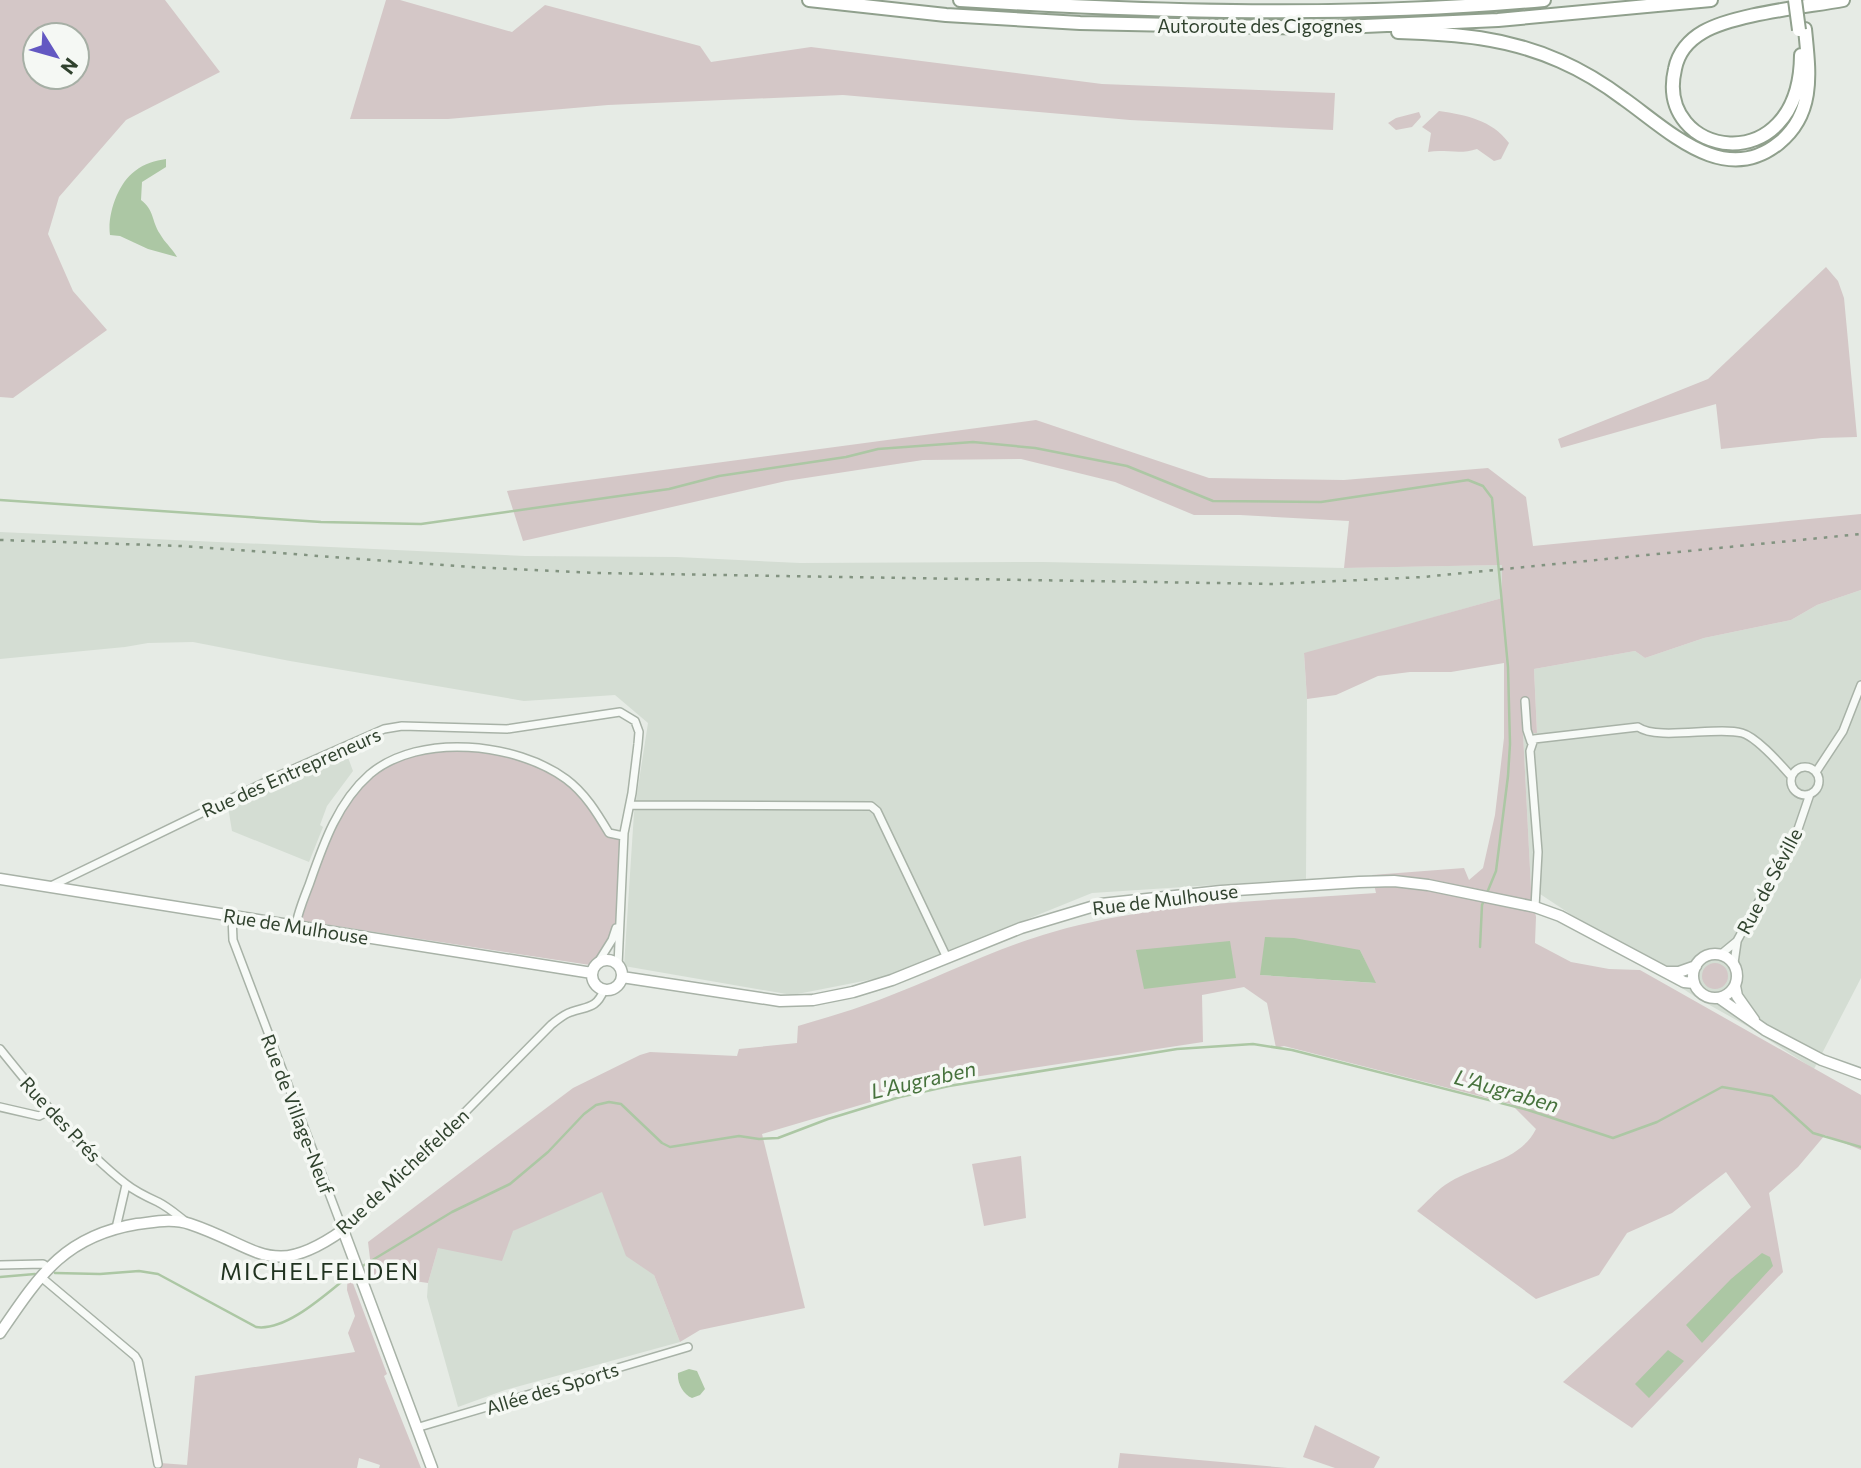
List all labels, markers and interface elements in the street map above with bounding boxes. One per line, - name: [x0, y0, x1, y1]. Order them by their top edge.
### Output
- street label: Autoroute des Cigognes: [1157, 14, 1363, 37]
- north arrow: [21, 21, 91, 91]
- text: N: [56, 54, 83, 79]
- street label: Rue des Entrepreneurs: [198, 722, 384, 822]
- street label: Rue de Séville: [1731, 824, 1807, 938]
- street label: Rue de Mulhouse: [1091, 879, 1239, 919]
- street label: Rue de Mulhouse: [222, 903, 370, 949]
- street label: Rue de Village-Neuf: [257, 1031, 339, 1198]
- water label: L'Augraben: [868, 1055, 978, 1103]
- water label: L'Augraben: [1452, 1063, 1562, 1117]
- street label: Rue des Prés: [16, 1072, 106, 1166]
- street label: Rue de Michelfelden: [331, 1103, 473, 1239]
- district label: MICHELFELDEN: [220, 1257, 420, 1285]
- street label: Allée des Sports: [483, 1357, 621, 1419]

